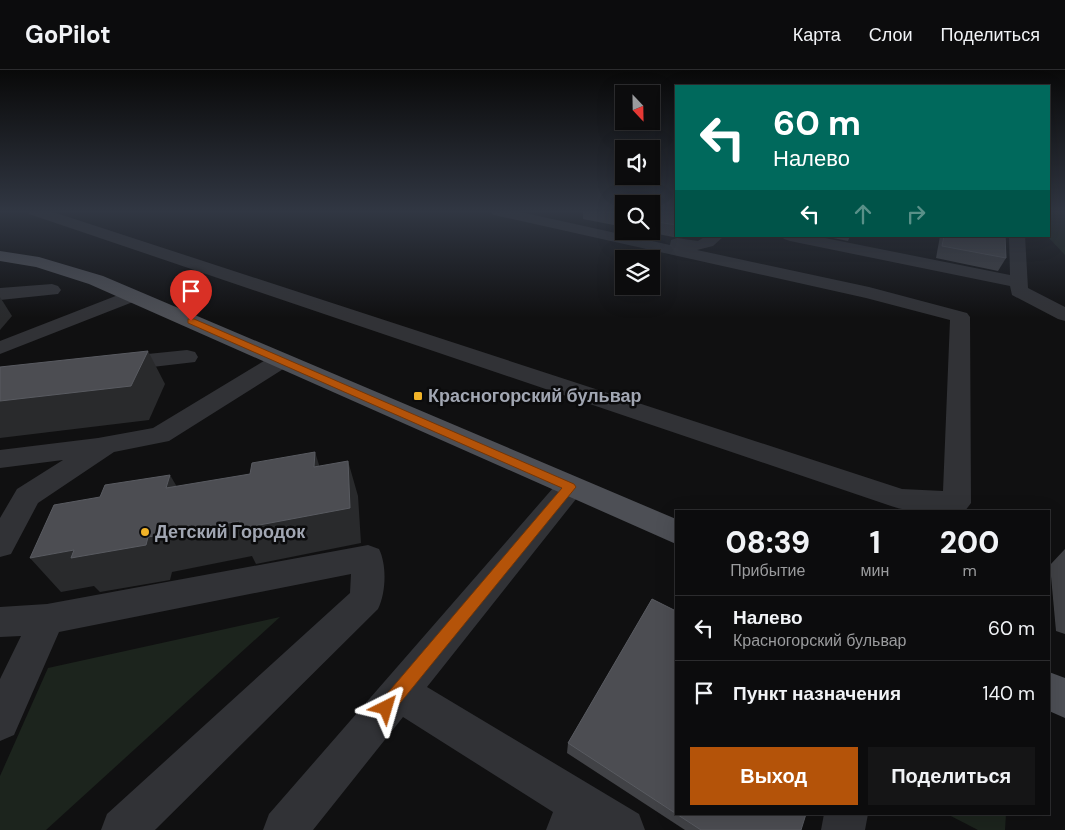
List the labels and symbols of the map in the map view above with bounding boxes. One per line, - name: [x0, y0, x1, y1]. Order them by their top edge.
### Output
- north arrow: [615, 85, 660, 130]
- pin: [170, 270, 212, 321]
- place label: Красногорский бульвар: [428, 384, 642, 408]
- marker: Красногорский бульвар: [412, 390, 424, 402]
- place label: Детский Городок: [155, 520, 306, 544]
- marker: Детский Городок: [139, 526, 151, 538]
- position arrow: [359, 681, 411, 733]

